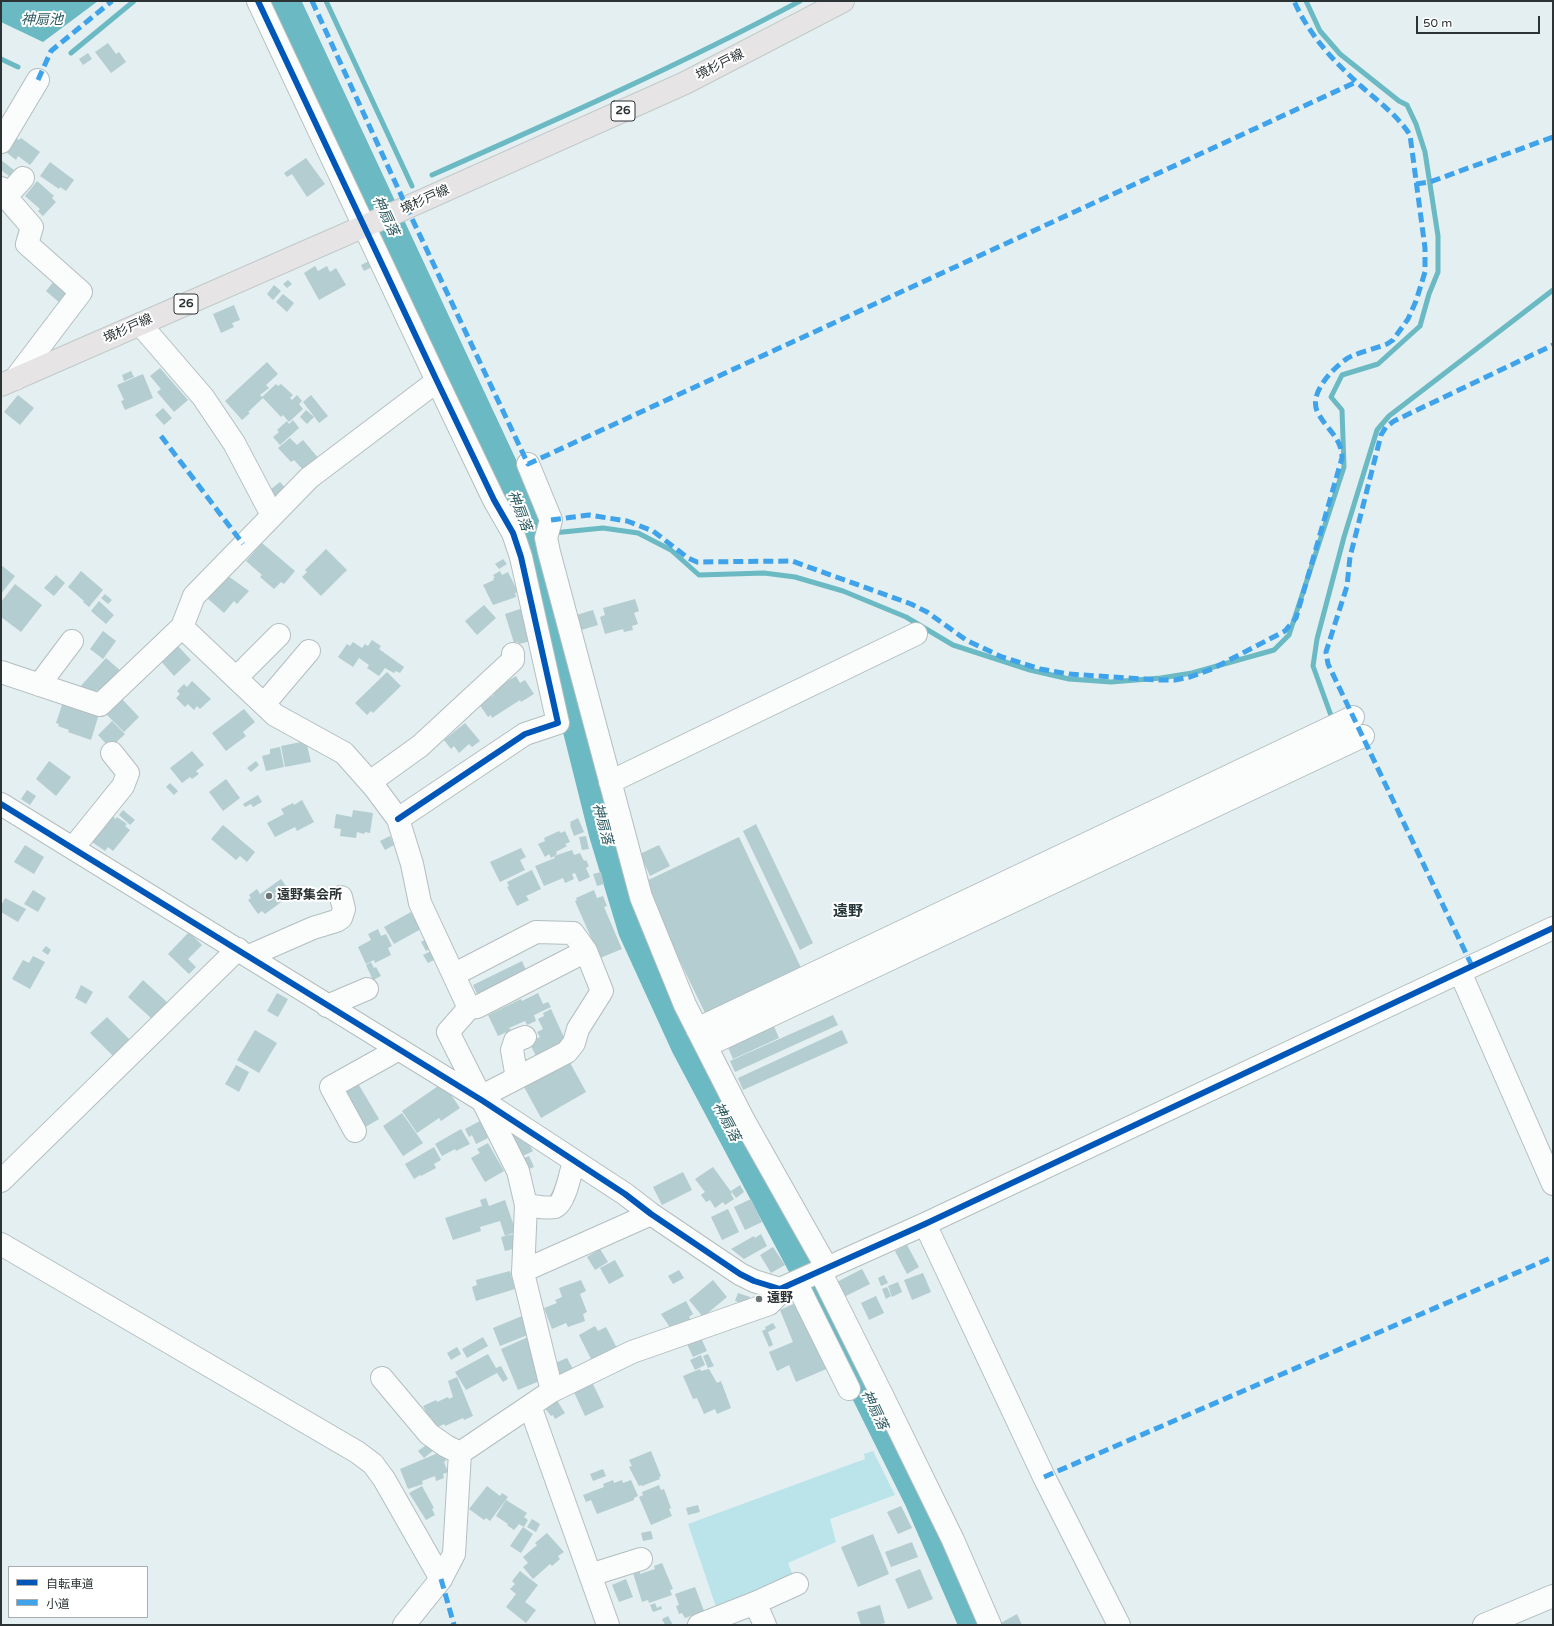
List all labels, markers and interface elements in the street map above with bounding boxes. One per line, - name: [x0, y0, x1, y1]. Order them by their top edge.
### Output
- scale bar: [1418, 8, 1542, 34]
- water label: 神扇池: [21, 12, 63, 28]
- text: 50 m: [1423, 16, 1452, 30]
- street label: 境杉戸線: [693, 46, 747, 84]
- road number: 26: [611, 101, 635, 121]
- street label: 境杉戸線: [398, 182, 452, 218]
- water label: 神扇落: [369, 193, 401, 239]
- road number: 26: [174, 294, 198, 314]
- street label: 境杉戸線: [101, 311, 155, 347]
- water label: 神扇落: [504, 488, 534, 534]
- water label: 神扇落: [588, 802, 616, 846]
- place label: 遠野集会所: [277, 888, 342, 904]
- marker: 遠野集会所: [264, 891, 274, 901]
- district label: 遠野: [833, 903, 863, 921]
- water label: 神扇落: [709, 1100, 743, 1144]
- place label: 遠野: [767, 1291, 793, 1307]
- marker: 遠野: [754, 1294, 764, 1304]
- water label: 神扇落: [857, 1387, 891, 1433]
- legend: [8, 1566, 148, 1618]
- text: 自転車道: [46, 1577, 94, 1591]
- text: 小道: [46, 1597, 70, 1611]

